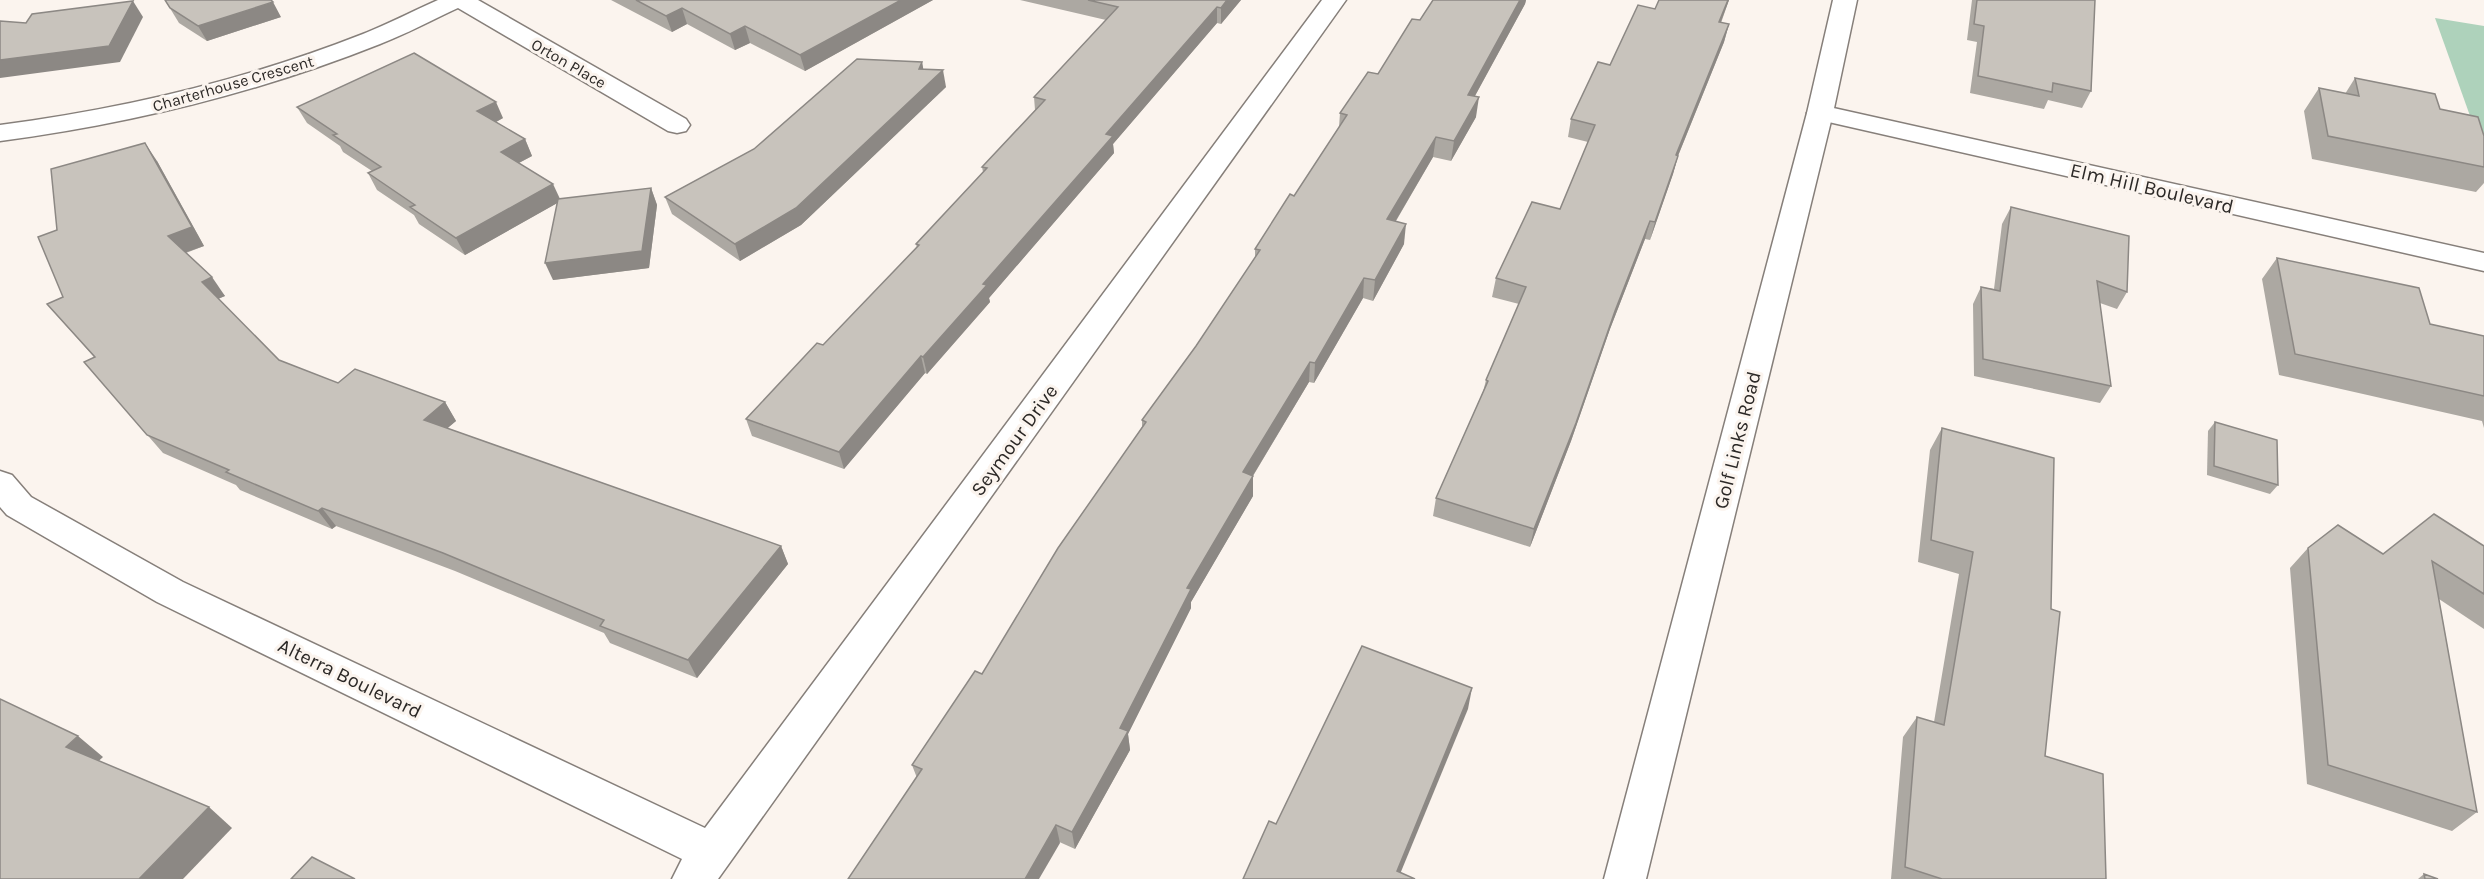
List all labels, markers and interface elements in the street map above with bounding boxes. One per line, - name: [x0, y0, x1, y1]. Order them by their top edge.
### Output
- street label: Orton Place: [528, 34, 609, 92]
- street label: Charterhouse Crescent: [150, 51, 316, 116]
- street label: Elm Hill Boulevard: [2068, 158, 2236, 218]
- street label: Golf Links Road: [1709, 369, 1766, 511]
- street label: Seymour Drive: [966, 380, 1063, 500]
- street label: Alterra Boulevard: [274, 634, 425, 723]

